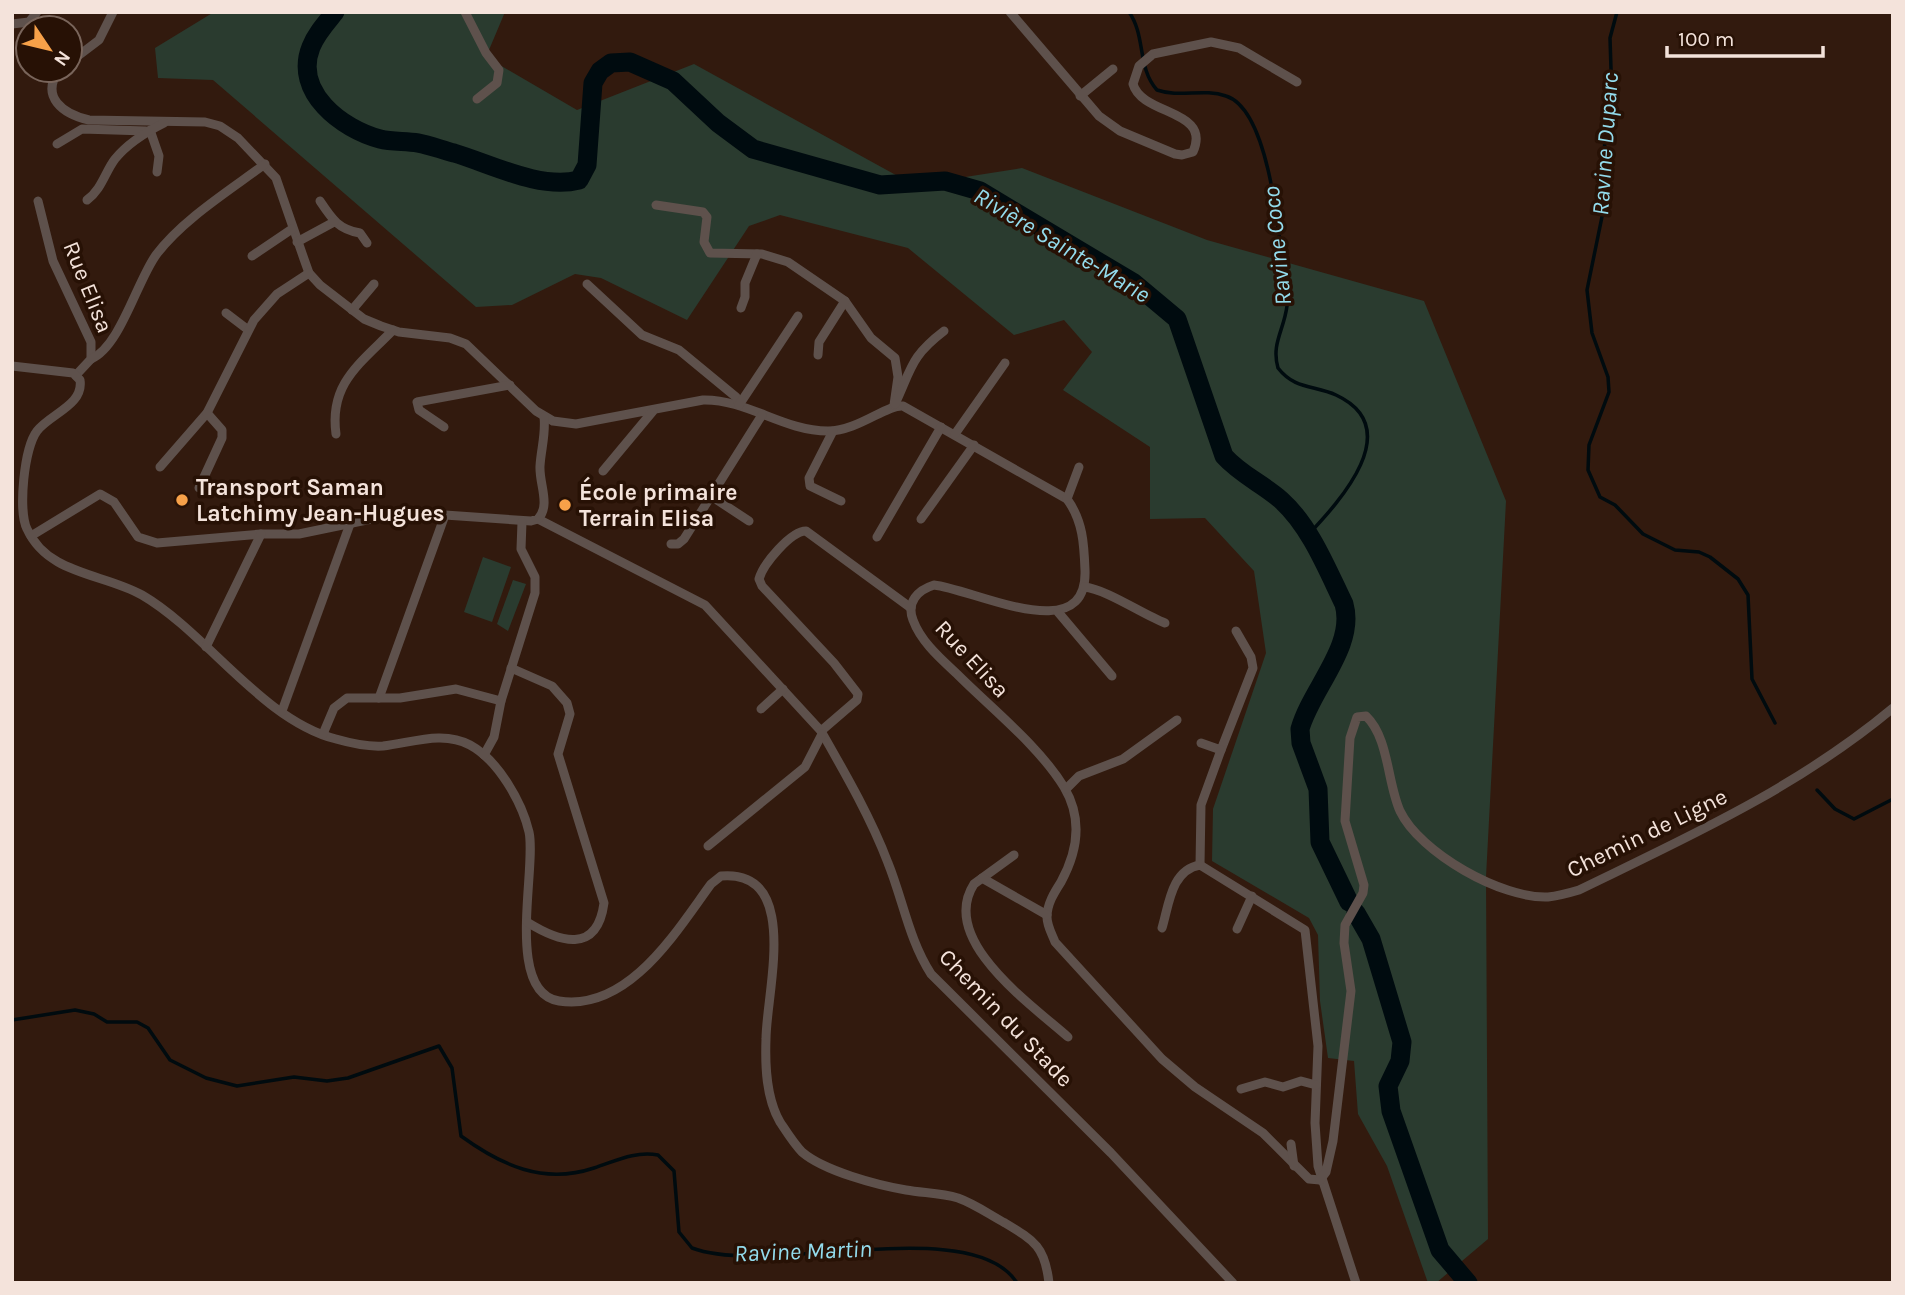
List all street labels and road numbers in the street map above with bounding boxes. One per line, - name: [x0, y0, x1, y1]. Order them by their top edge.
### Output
- street label: Rue Elisa: [57, 237, 119, 337]
- street label: Rue Elisa: [929, 615, 1015, 703]
- street label: Chemin de Ligne: [1563, 783, 1731, 883]
- street label: Chemin du Stade: [933, 943, 1079, 1093]

